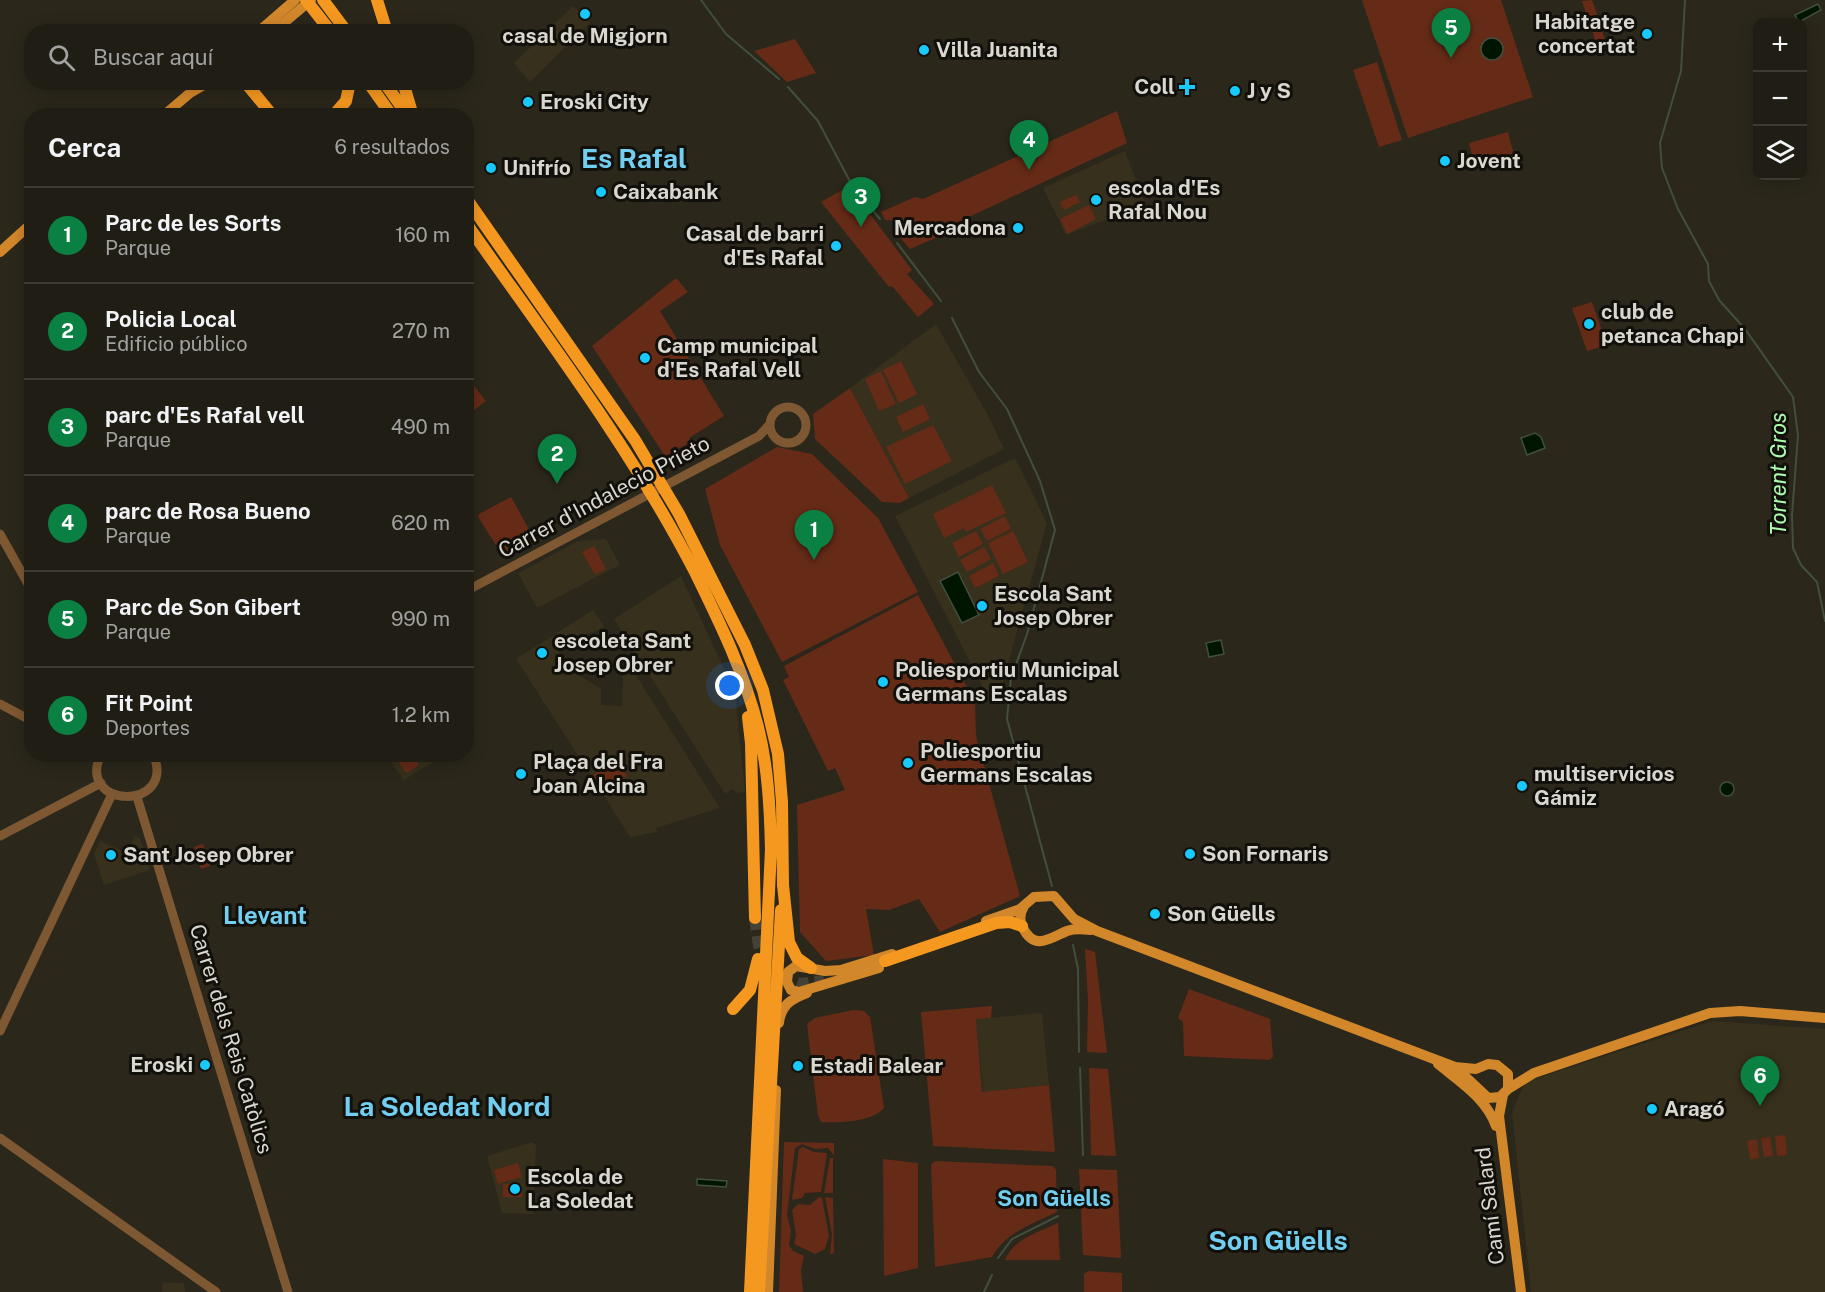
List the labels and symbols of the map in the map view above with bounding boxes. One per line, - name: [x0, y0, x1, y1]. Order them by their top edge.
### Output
- marker: casal de Migjorn: [578, 7, 592, 21]
- pin: 5: [1432, 8, 1470, 58]
- place label: Habitatge concertat: [1534, 9, 1635, 58]
- place label: casal de Migjorn: [502, 23, 668, 48]
- marker: Habitatge concertat: [1640, 27, 1654, 41]
- place label: Villa Juanita: [936, 37, 1058, 62]
- marker: Villa Juanita: [917, 43, 931, 57]
- place label: Coll: [1134, 74, 1175, 99]
- place label: J y S: [1247, 78, 1291, 103]
- marker: Coll: [1180, 80, 1194, 94]
- marker: J y S: [1228, 84, 1242, 98]
- place label: Eroski City: [540, 89, 649, 114]
- marker: Eroski City: [521, 95, 535, 109]
- pin: 4: [1010, 120, 1048, 170]
- district label: Es Rafal: [581, 142, 687, 174]
- place label: Jovent: [1457, 148, 1521, 173]
- marker: Jovent: [1438, 154, 1452, 168]
- place label: Unifrío: [503, 155, 571, 180]
- marker: Unifrío: [484, 161, 498, 175]
- place label: escola d'Es Rafal Nou: [1108, 175, 1220, 224]
- pin: 3: [842, 178, 880, 227]
- place label: Caixabank: [613, 179, 718, 204]
- marker: Caixabank: [594, 185, 608, 199]
- marker: escola d'Es Rafal Nou: [1089, 193, 1103, 207]
- place label: Mercadona: [894, 215, 1006, 240]
- place label: Casal de barri d'Es Rafal: [686, 221, 824, 270]
- marker: Mercadona: [1011, 221, 1025, 235]
- marker: Casal de barri d'Es Rafal: [829, 239, 843, 253]
- place label: club de petanca Chapi: [1601, 299, 1744, 348]
- marker: club de petanca Chapi: [1582, 317, 1596, 331]
- place label: Camp municipal d'Es Rafal Vell: [657, 333, 818, 382]
- marker: Camp municipal d'Es Rafal Vell: [638, 351, 652, 365]
- water label: Torrent Gros: [1765, 412, 1791, 536]
- street label: Carrer d'Indalecio Prieto: [494, 430, 714, 563]
- pin: 2: [538, 434, 576, 484]
- pin: 1: [794, 510, 834, 560]
- place label: Escola Sant Josep Obrer: [994, 581, 1113, 630]
- marker: Escola Sant Josep Obrer: [975, 599, 989, 613]
- place label: escoleta Sant Josep Obrer: [554, 628, 691, 677]
- marker: escoleta Sant Josep Obrer: [535, 646, 549, 660]
- place label: Poliesportiu Municipal Germans Escalas: [895, 657, 1120, 706]
- your location: [715, 671, 744, 700]
- marker: Poliesportiu Municipal Germans Escalas: [876, 675, 890, 689]
- place label: Poliesportiu Germans Escalas: [920, 738, 1093, 787]
- place label: Plaça del Fra Joan Alcina: [533, 749, 663, 798]
- marker: Poliesportiu Germans Escalas: [901, 756, 915, 770]
- place label: multiservicios Gámiz: [1534, 761, 1675, 810]
- marker: Plaça del Fra Joan Alcina: [514, 767, 528, 781]
- marker: multiservicios Gámiz: [1515, 779, 1529, 793]
- place label: Son Fornaris: [1202, 841, 1329, 866]
- place label: Sant Josep Obrer: [123, 842, 294, 867]
- marker: Son Fornaris: [1183, 847, 1197, 861]
- marker: Sant Josep Obrer: [104, 848, 118, 862]
- district label: Llevant: [223, 901, 307, 929]
- place label: Son Güells: [1167, 901, 1276, 926]
- marker: Son Güells: [1148, 907, 1162, 921]
- street label: Carrer dels Reis Catòlics: [185, 921, 278, 1157]
- place label: Eroski: [130, 1052, 193, 1077]
- place label: Estadi Balear: [810, 1053, 944, 1078]
- pin: 6: [1740, 1056, 1780, 1106]
- marker: Eroski: [198, 1058, 212, 1072]
- marker: Estadi Balear: [791, 1059, 805, 1073]
- district label: La Soledat Nord: [344, 1090, 550, 1122]
- place label: Aragó: [1664, 1096, 1725, 1121]
- marker: Aragó: [1645, 1102, 1659, 1116]
- street label: Camí Salard: [1470, 1146, 1509, 1266]
- place label: Escola de La Soledat: [527, 1164, 634, 1213]
- marker: Escola de La Soledat: [508, 1182, 522, 1196]
- district label: Son Güells: [997, 1185, 1111, 1211]
- district label: Son Güells: [1208, 1224, 1348, 1256]

